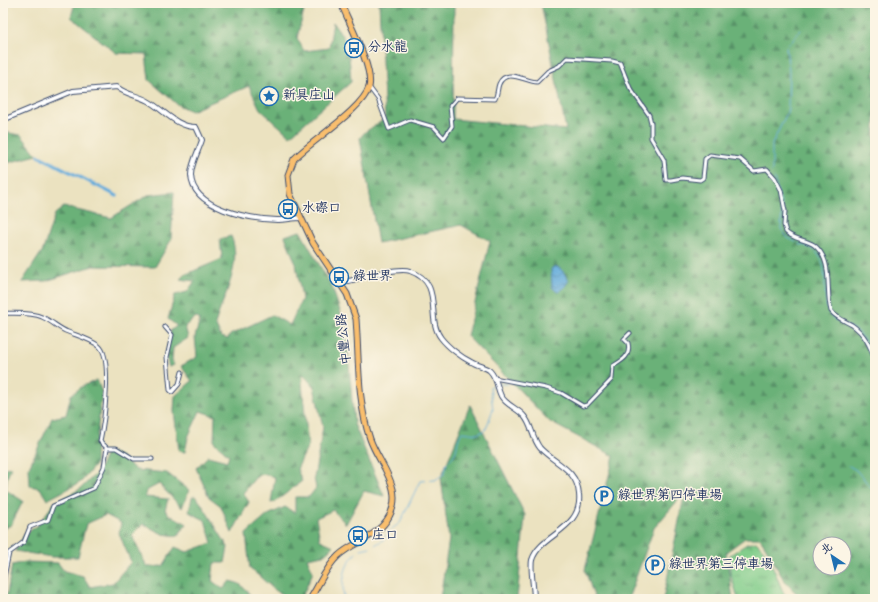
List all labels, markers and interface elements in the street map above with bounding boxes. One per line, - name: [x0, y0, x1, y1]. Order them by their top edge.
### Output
- bus stop icon: 分水龍: [343, 37, 365, 59]
- place label: 分水龍: [368, 39, 407, 58]
- place icon: 新具庄山: [258, 85, 280, 107]
- place label: 新具庄山: [283, 87, 335, 106]
- bus stop icon: 水磜口: [277, 198, 299, 220]
- place label: 水磜口: [302, 200, 341, 219]
- bus stop icon: 綠世界: [328, 266, 350, 288]
- place label: 綠世界: [353, 268, 392, 287]
- street label: 中豐公路: [333, 312, 357, 366]
- parking icon: 綠世界第四停車場: [593, 485, 615, 507]
- place label: 綠世界第四停車場: [618, 487, 722, 506]
- bus stop icon: 庄口: [347, 525, 369, 547]
- place label: 庄口: [372, 527, 398, 546]
- north arrow: [812, 536, 852, 576]
- text: 北: [818, 540, 837, 559]
- parking icon: 綠世界第三停車場: [644, 554, 666, 576]
- place label: 綠世界第三停車場: [669, 556, 773, 575]

